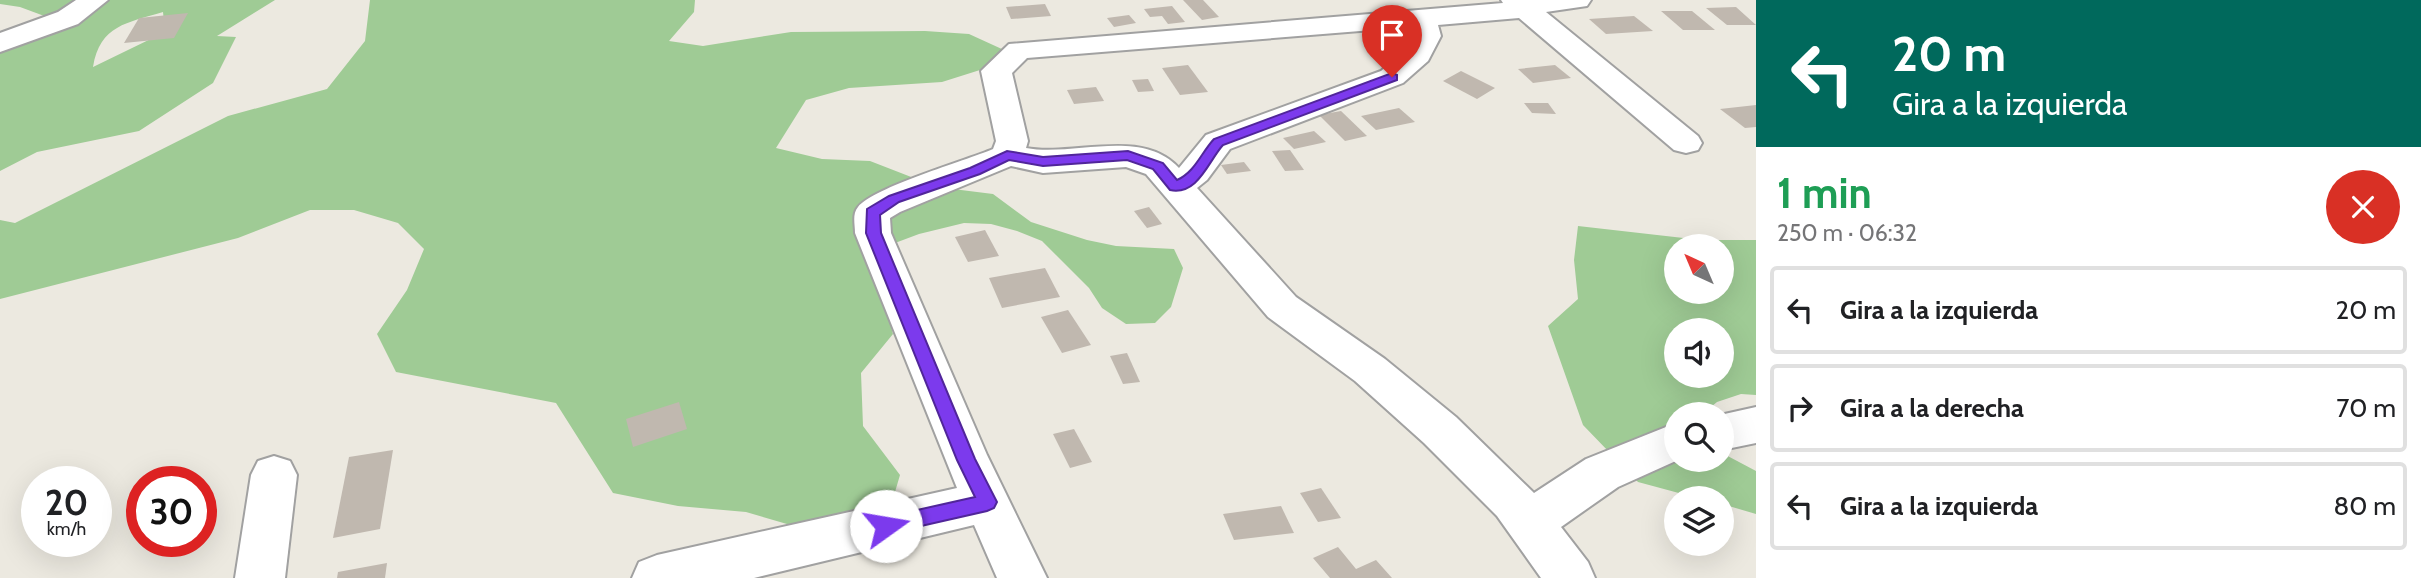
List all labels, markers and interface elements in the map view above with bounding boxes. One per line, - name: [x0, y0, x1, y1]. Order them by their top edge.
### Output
- pin: [1362, 5, 1422, 77]
- icon: arrive: [1373, 16, 1411, 54]
- text: 20 m: [1892, 24, 2006, 83]
- icon: left: [1777, 28, 1868, 119]
- text: Gira a la izquierda: [1892, 84, 2127, 123]
- text: 1 min: [1777, 167, 1872, 219]
- button: close: [2326, 170, 2400, 244]
- text: 250 m · 06:32: [1777, 219, 1917, 247]
- north arrow: [1664, 234, 1734, 304]
- map controls: [1664, 234, 1734, 556]
- icon: left: [1781, 291, 1819, 329]
- text: Gira a la izquierda: [1840, 294, 2038, 326]
- text: 20 m: [2336, 294, 2396, 326]
- button: sound: [1664, 318, 1734, 388]
- icon: right: [1781, 389, 1819, 427]
- text: Gira a la derecha: [1840, 392, 2024, 424]
- text: 70 m: [2336, 392, 2396, 424]
- button: search: [1664, 402, 1734, 472]
- speed limit sign: 30: [126, 466, 217, 557]
- text: 20: [45, 481, 88, 524]
- button: layers: [1664, 486, 1734, 556]
- icon: left: [1781, 487, 1819, 525]
- position arrow: [849, 489, 923, 563]
- text: Gira a la izquierda: [1840, 490, 2038, 522]
- text: 80 m: [2333, 490, 2396, 522]
- text: km/h: [47, 518, 86, 540]

